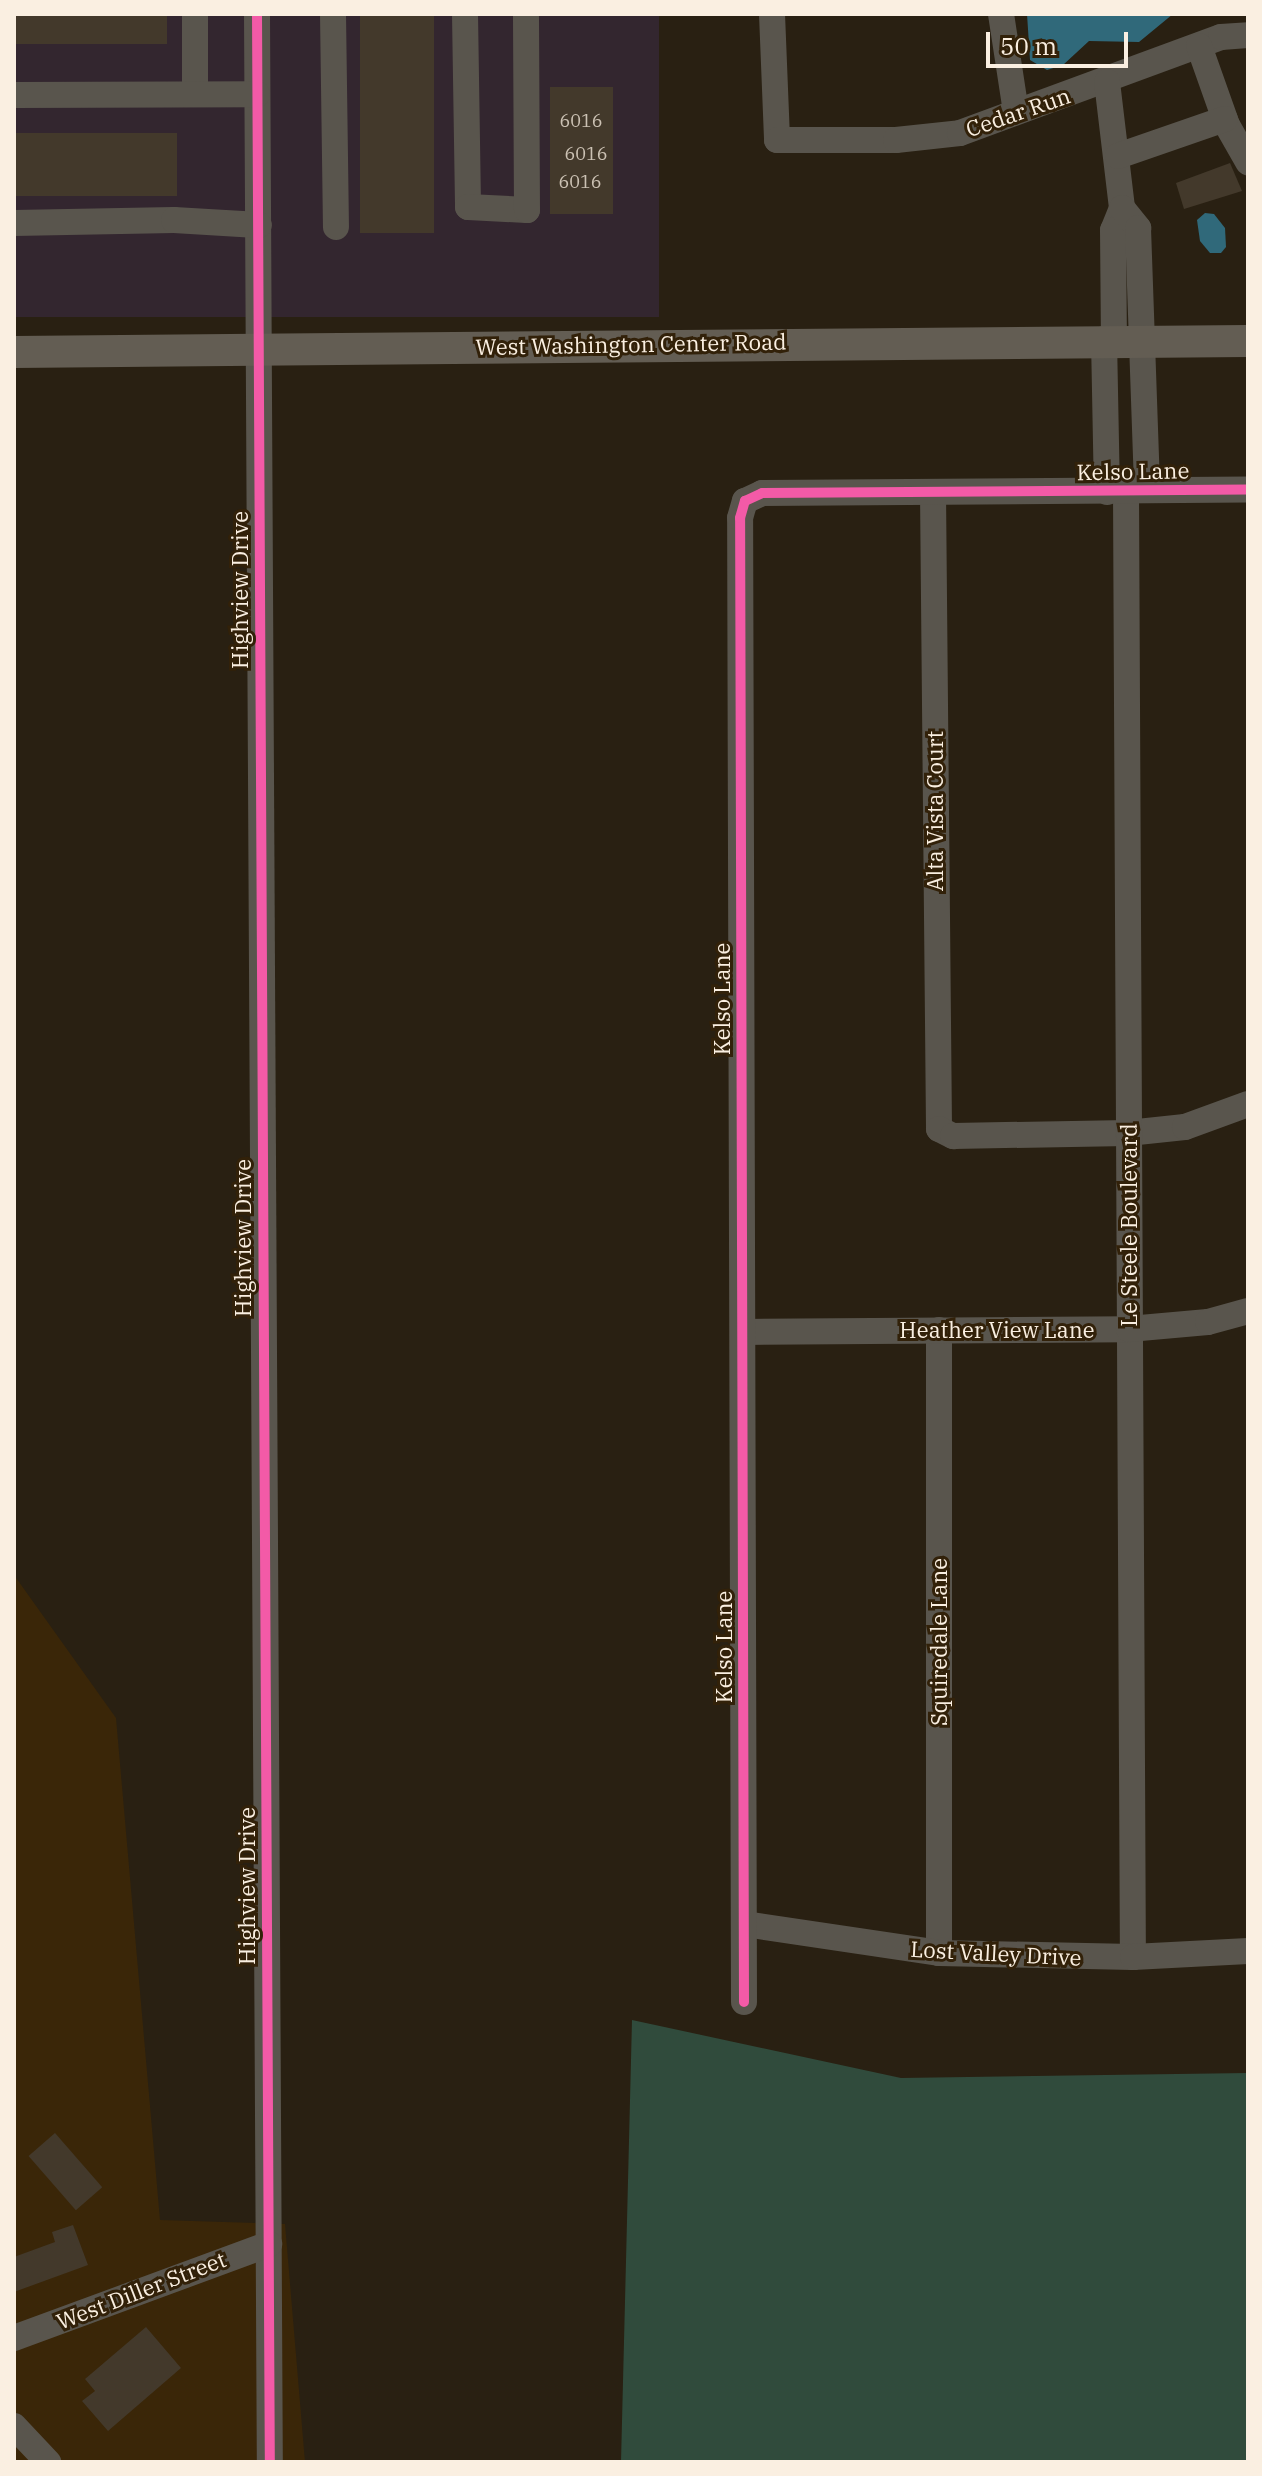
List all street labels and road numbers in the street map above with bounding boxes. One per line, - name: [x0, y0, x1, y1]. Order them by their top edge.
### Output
- street label: Cedar Run: [962, 82, 1074, 142]
- street label: West Washington Center Road: [475, 328, 787, 360]
- street label: Kelso Lane: [1076, 457, 1190, 485]
- street label: Highview Drive: [227, 511, 253, 669]
- street label: Alta Vista Court: [922, 731, 948, 891]
- street label: Kelso Lane: [709, 943, 735, 1055]
- street label: Le Steele Boulevard: [1116, 1123, 1142, 1327]
- street label: Highview Drive: [230, 1159, 256, 1317]
- street label: Heather View Lane: [899, 1317, 1095, 1343]
- street label: Squiredale Lane: [926, 1558, 952, 1726]
- street label: Kelso Lane: [711, 1591, 737, 1703]
- street label: Highview Drive: [234, 1807, 260, 1965]
- street label: Lost Valley Drive: [910, 1935, 1082, 1971]
- street label: West Diller Street: [52, 2245, 230, 2335]

